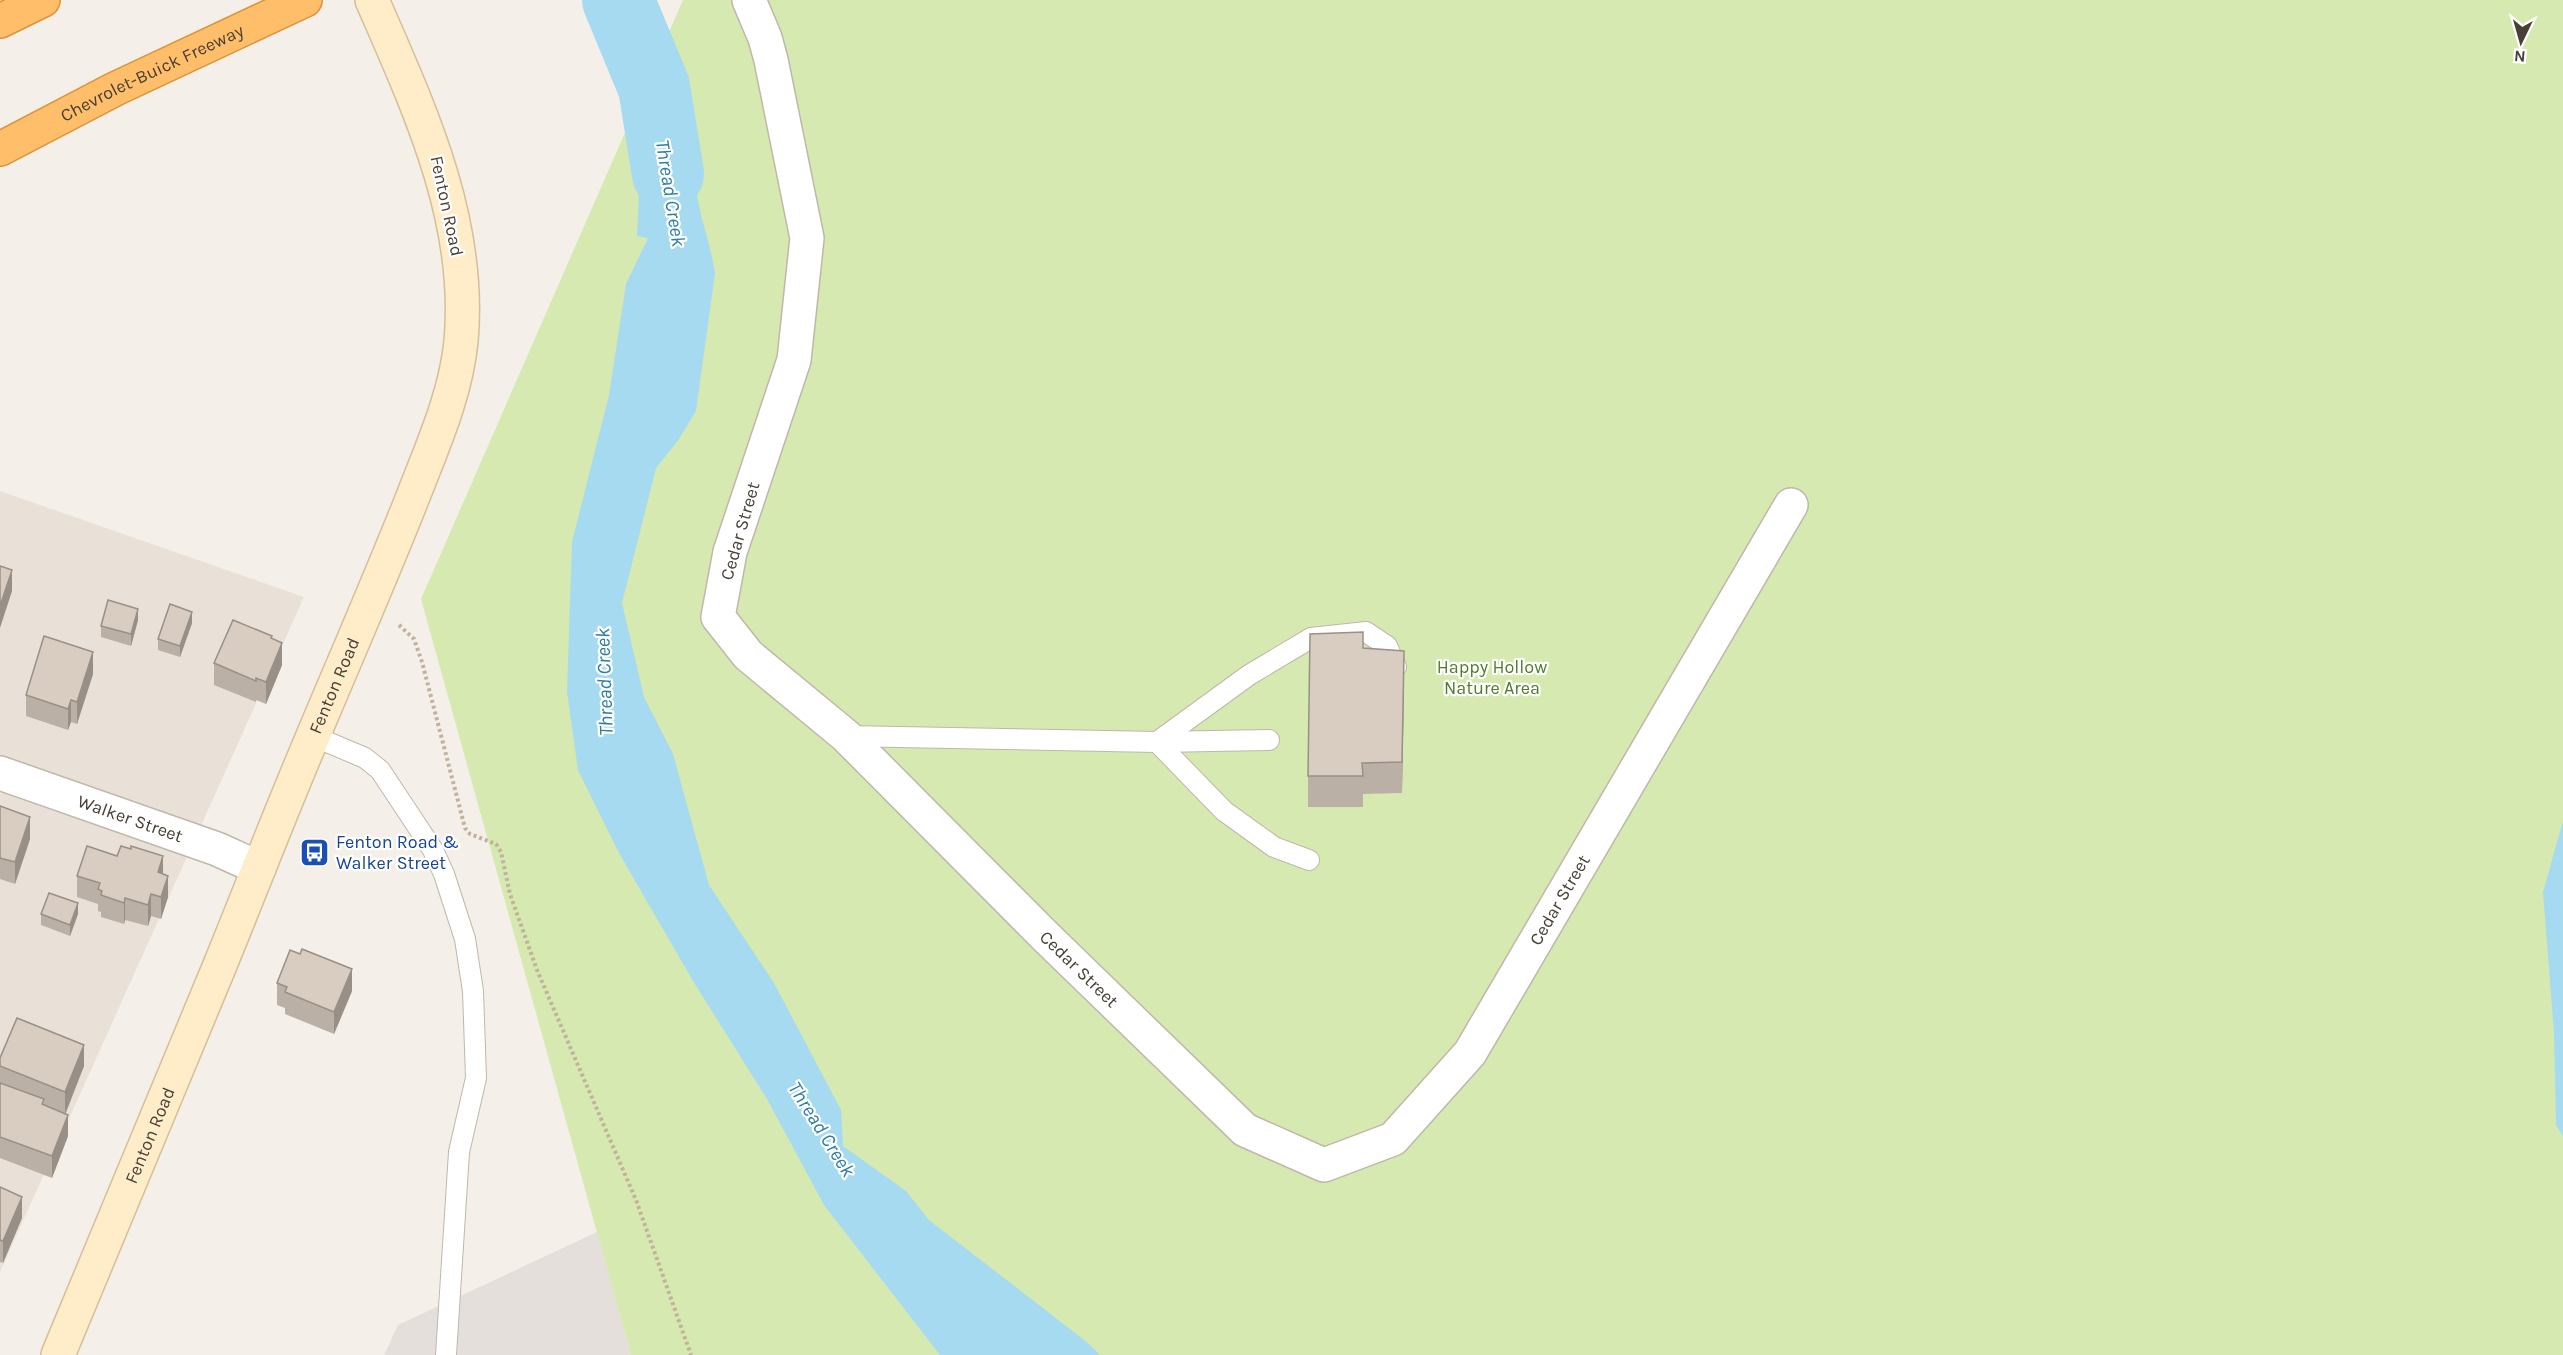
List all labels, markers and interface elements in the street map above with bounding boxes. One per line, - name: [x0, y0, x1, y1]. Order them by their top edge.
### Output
- north arrow: [2491, 12, 2551, 72]
- street label: Chevrolet-Buick Freeway: [57, 19, 248, 127]
- text: N: [2513, 46, 2526, 66]
- water label: Thread Creek: [651, 138, 690, 249]
- street label: Fenton Road: [426, 154, 468, 258]
- street label: Cedar Street: [715, 479, 765, 583]
- water label: Thread Creek: [591, 627, 618, 736]
- street label: Fenton Road: [304, 634, 364, 737]
- park label: Happy Hollow Nature Area: [1437, 656, 1547, 699]
- street label: Walker Street: [75, 790, 186, 847]
- place label: Fenton Road & Walker Street: [336, 831, 459, 874]
- bus stop icon: Fenton Road & Walker Street: [299, 836, 331, 868]
- street label: Cedar Street: [1525, 851, 1595, 949]
- street label: Cedar Street: [1035, 926, 1123, 1012]
- water label: Thread Creek: [783, 1078, 860, 1182]
- street label: Fenton Road: [120, 1084, 180, 1187]

